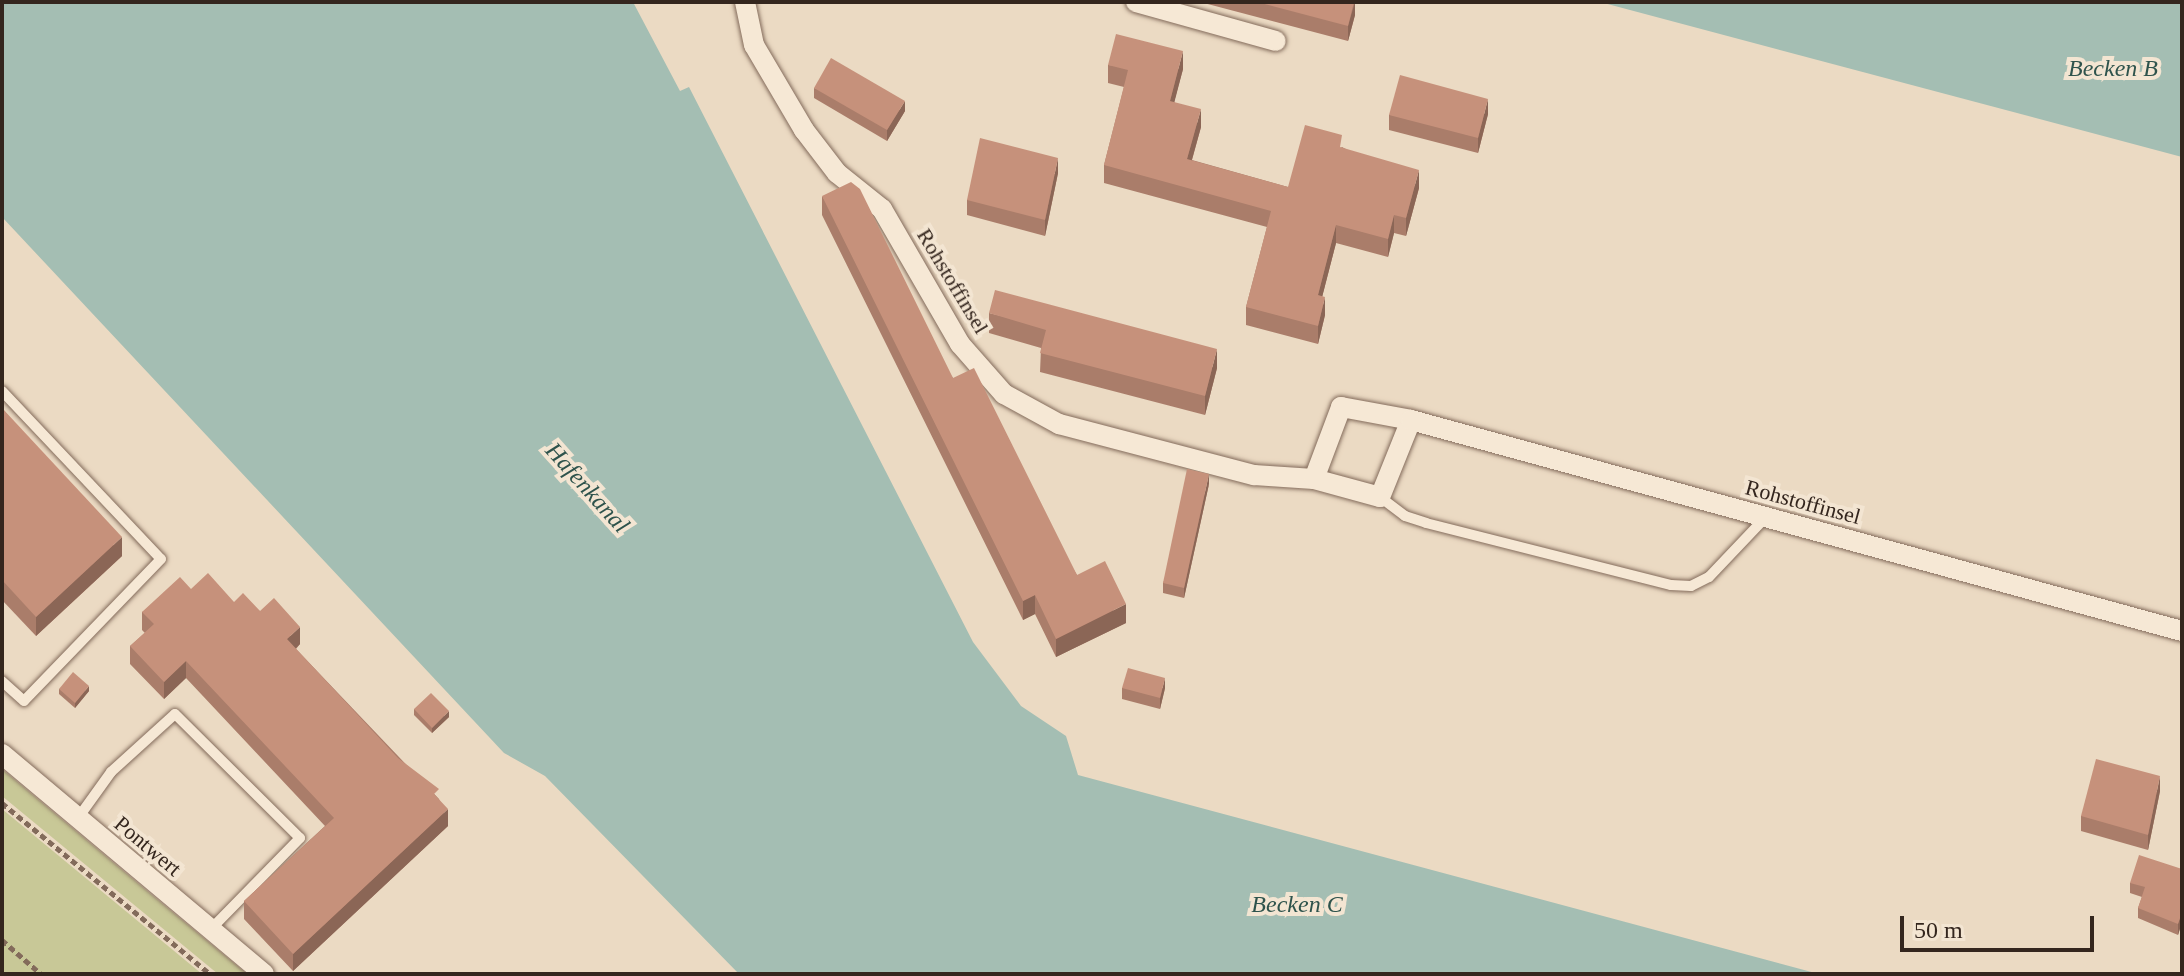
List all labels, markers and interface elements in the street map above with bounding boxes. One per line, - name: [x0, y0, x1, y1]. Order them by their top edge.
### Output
- water label: Becken B: [2068, 55, 2158, 83]
- street label: Rohstoffinsel: [911, 224, 995, 338]
- water label: Hafenkanal: [539, 437, 635, 539]
- street label: Rohstoffinsel: [1743, 474, 1863, 530]
- street label: Pontwert: [109, 810, 187, 882]
- water label: Becken C: [1251, 891, 1343, 919]
- scale bar: [1904, 900, 2098, 950]
- text: 50 m: [1914, 917, 1963, 943]

